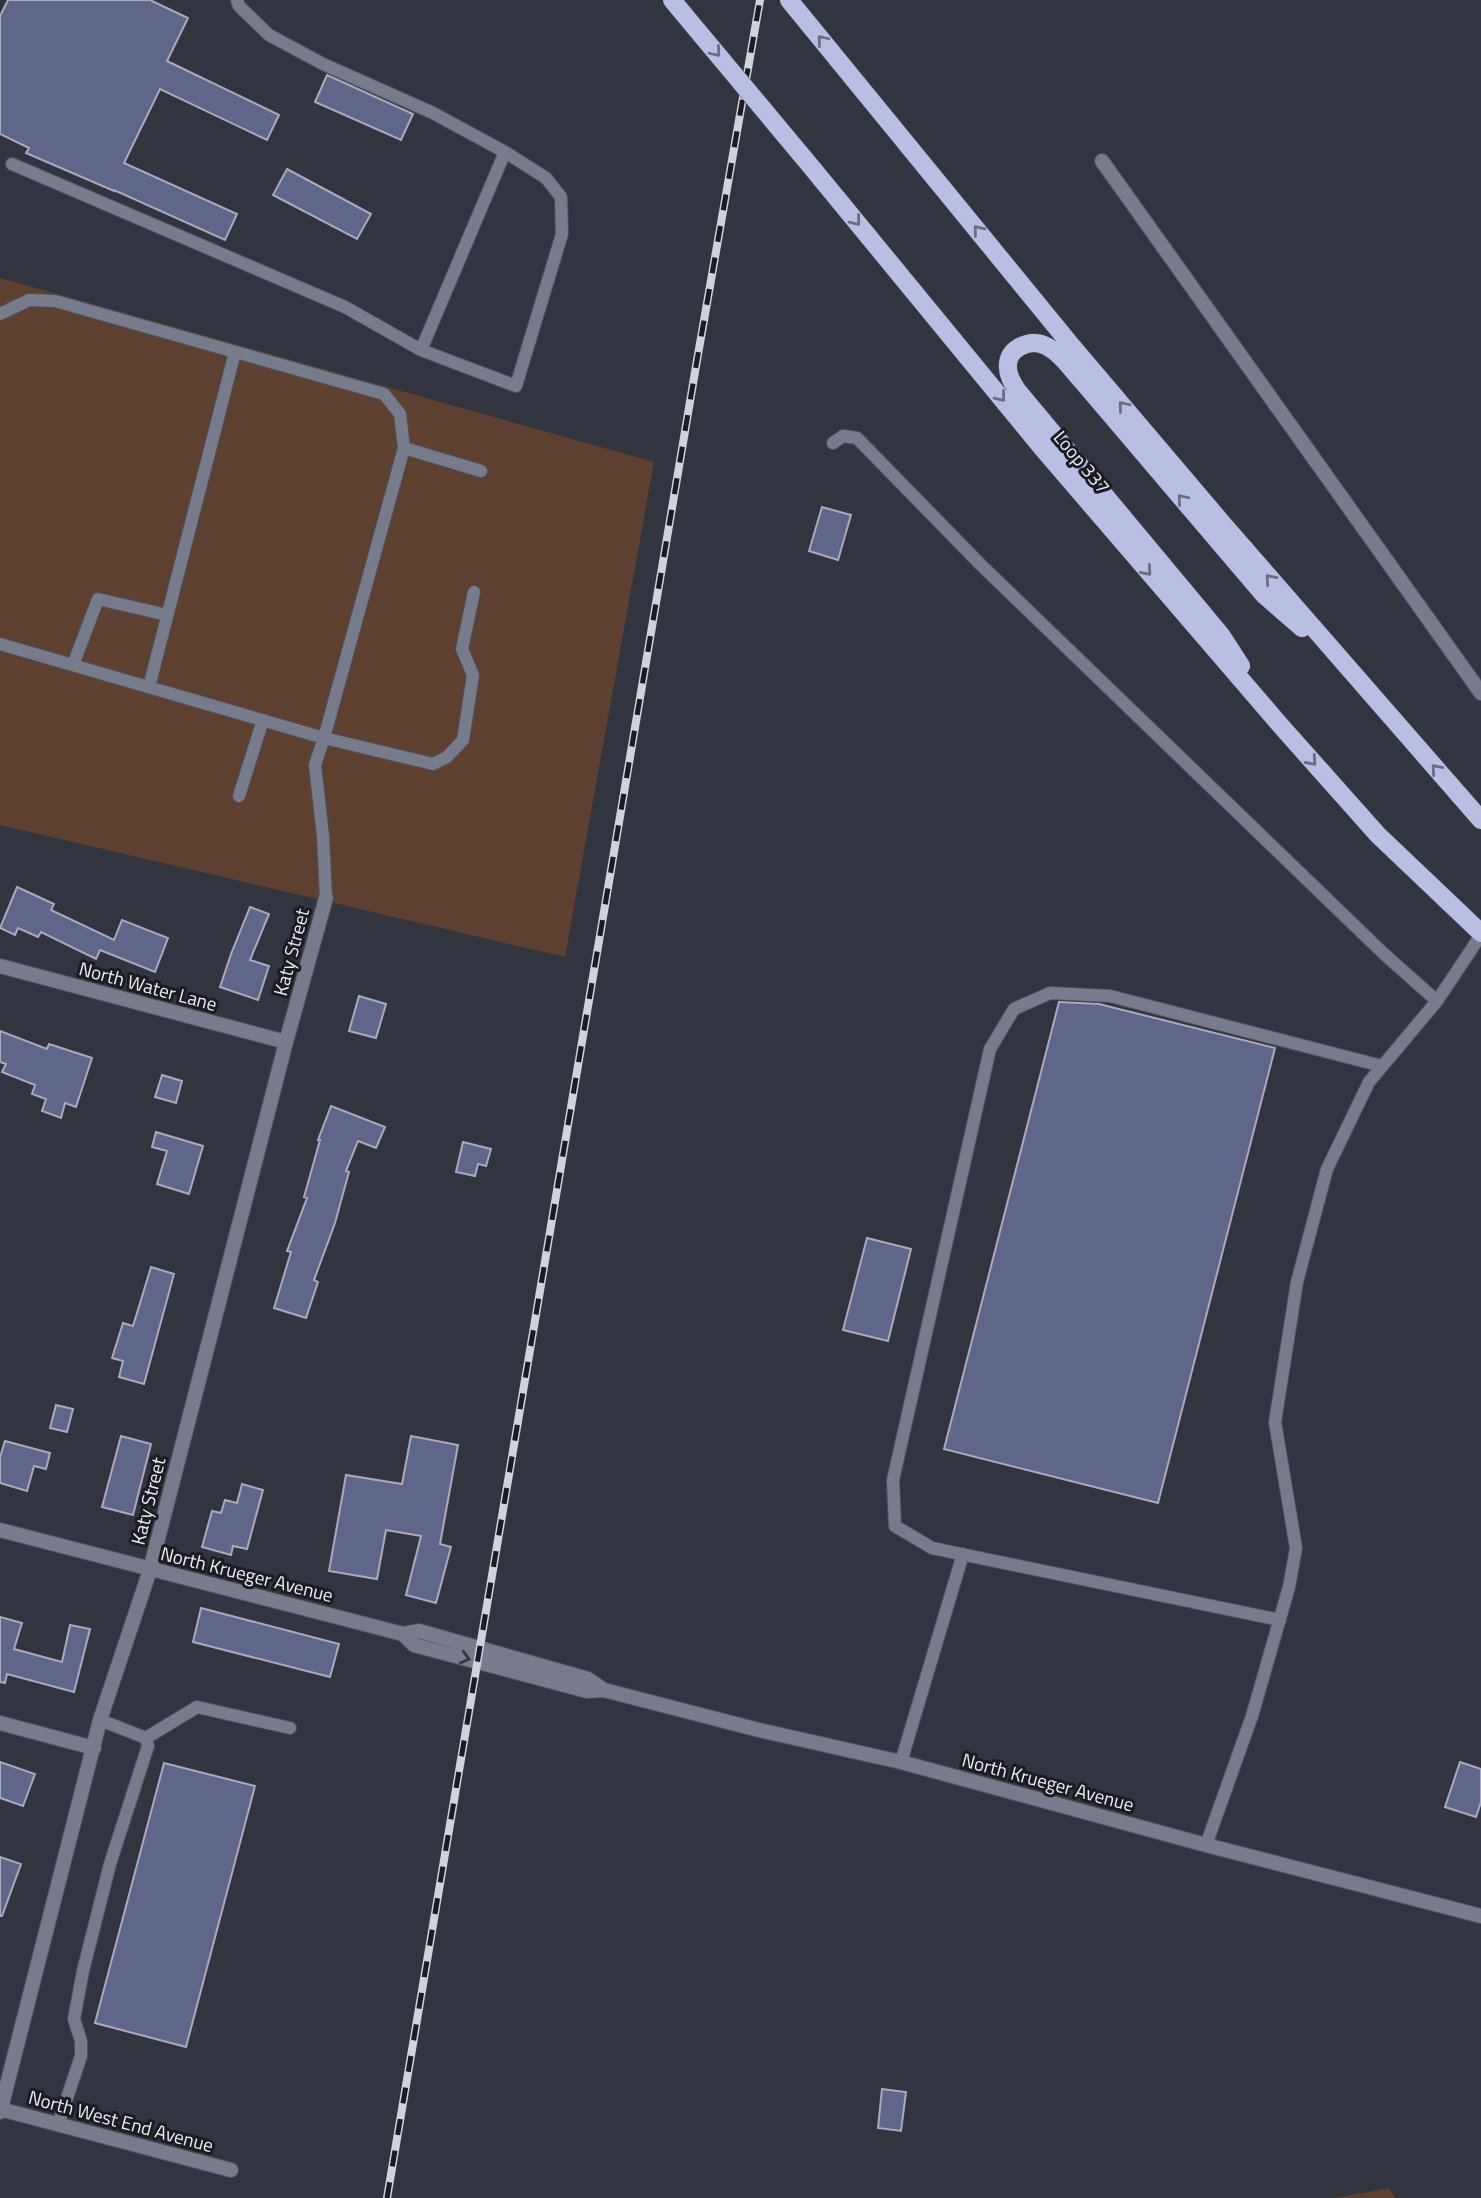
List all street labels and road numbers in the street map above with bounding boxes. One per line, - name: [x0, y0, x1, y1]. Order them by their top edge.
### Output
- street label: Loop 337: [1047, 424, 1118, 500]
- street label: Katy Street: [265, 905, 316, 999]
- street label: North Water Lane: [76, 953, 220, 1018]
- street label: Katy Street: [123, 1454, 172, 1548]
- street label: North Krueger Avenue: [158, 1538, 336, 1609]
- street label: North Krueger Avenue: [959, 1745, 1137, 1818]
- street label: North West End Avenue: [25, 2082, 217, 2159]

